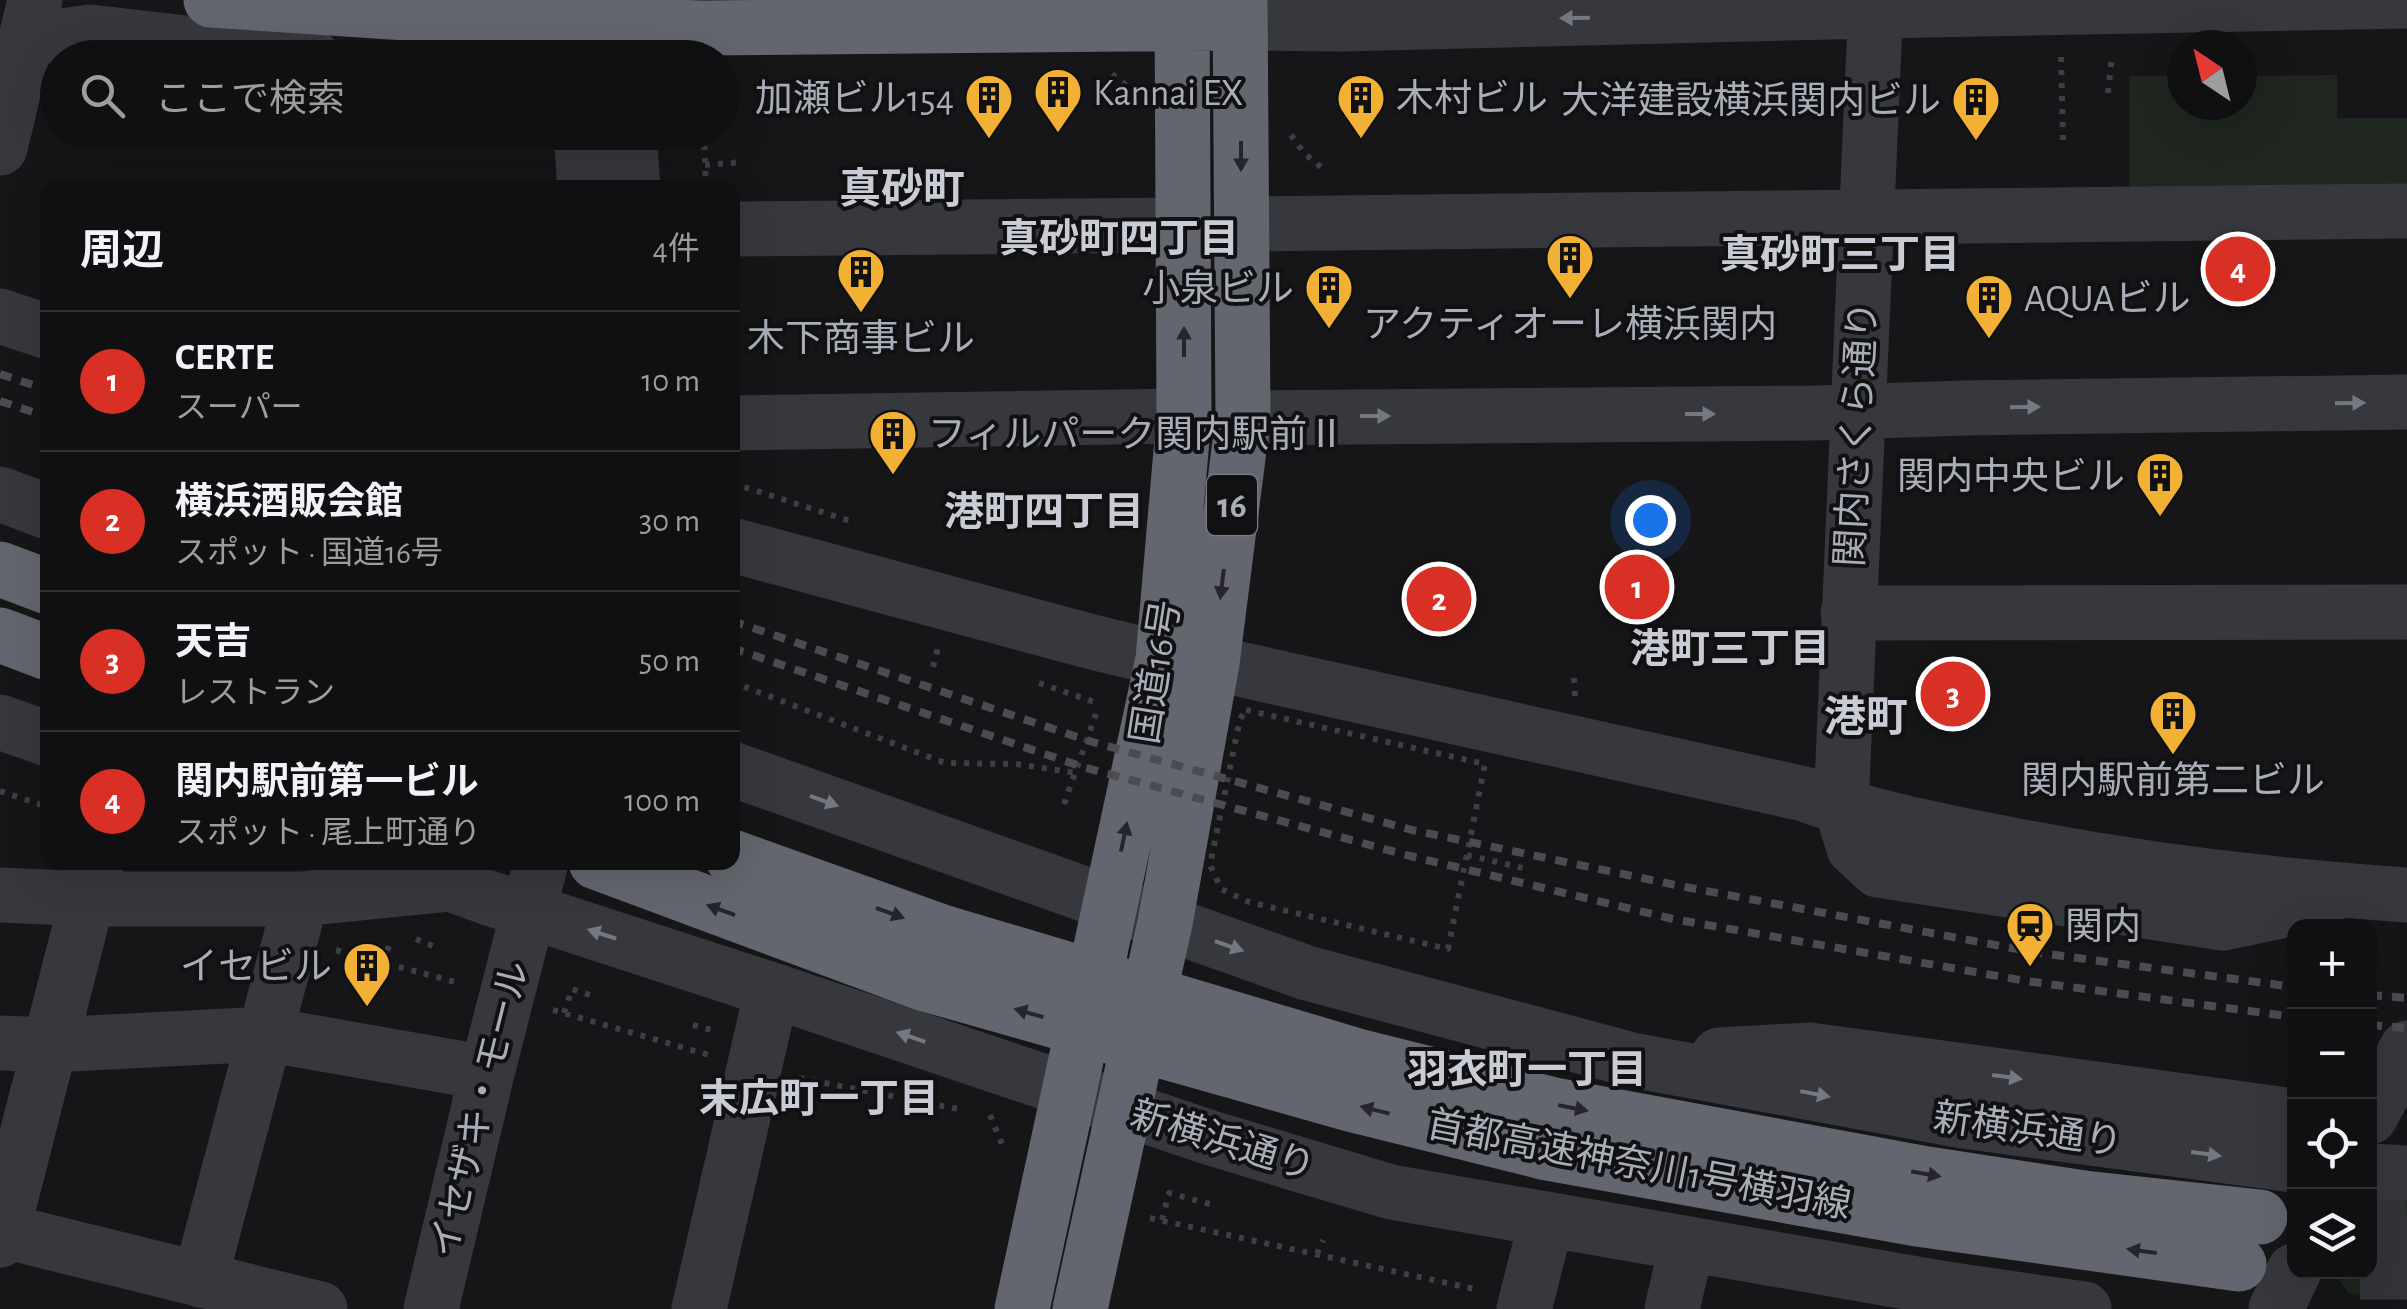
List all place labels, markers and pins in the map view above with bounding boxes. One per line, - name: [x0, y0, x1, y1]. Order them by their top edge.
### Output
- building icon: Kannai EX: [1032, 66, 1084, 134]
- building icon: 加瀬ビル154: [963, 72, 1015, 140]
- building icon: 木村ビル: [1335, 72, 1387, 140]
- building icon: 大洋建設横浜関内ビル: [1950, 74, 2002, 142]
- place label: Kannai EX: [1093, 75, 1243, 113]
- place label: 木村ビル: [1396, 78, 1548, 119]
- place label: 加瀬ビル154: [755, 79, 954, 119]
- place label: 大洋建設横浜関内ビル: [1561, 80, 1941, 121]
- building icon: アクティオーレ横浜関内: [1544, 232, 1596, 300]
- pin: 4: [2206, 232, 2270, 306]
- building icon: 木下商事ビル: [835, 246, 887, 314]
- building icon: 小泉ビル: [1303, 262, 1355, 330]
- place label: 小泉ビル: [1142, 269, 1294, 309]
- building icon: AQUAビル: [1963, 272, 2015, 340]
- place label: AQUAビル: [2024, 279, 2191, 319]
- place label: アクティオーレ横浜関内: [1363, 304, 1777, 345]
- place label: 木下商事ビル: [747, 318, 975, 359]
- building icon: フィルパーク関内駅前Ⅱ: [867, 408, 919, 476]
- place label: フィルパーク関内駅前Ⅱ: [928, 414, 1345, 455]
- building icon: 関内中央ビル: [2134, 450, 2186, 518]
- place label: 関内中央ビル: [1897, 456, 2125, 497]
- pin: 1: [1604, 550, 1670, 624]
- pin: 2: [1406, 562, 1472, 636]
- pin: 3: [1920, 656, 1986, 732]
- building icon: 関内駅前第二ビル: [2147, 688, 2199, 756]
- place label: 関内駅前第二ビル: [2021, 760, 2325, 801]
- station icon: 関内: [2004, 900, 2056, 968]
- place label: 関内: [2065, 906, 2141, 947]
- building icon: イセビル: [341, 940, 393, 1008]
- place label: イセビル: [180, 947, 332, 987]

